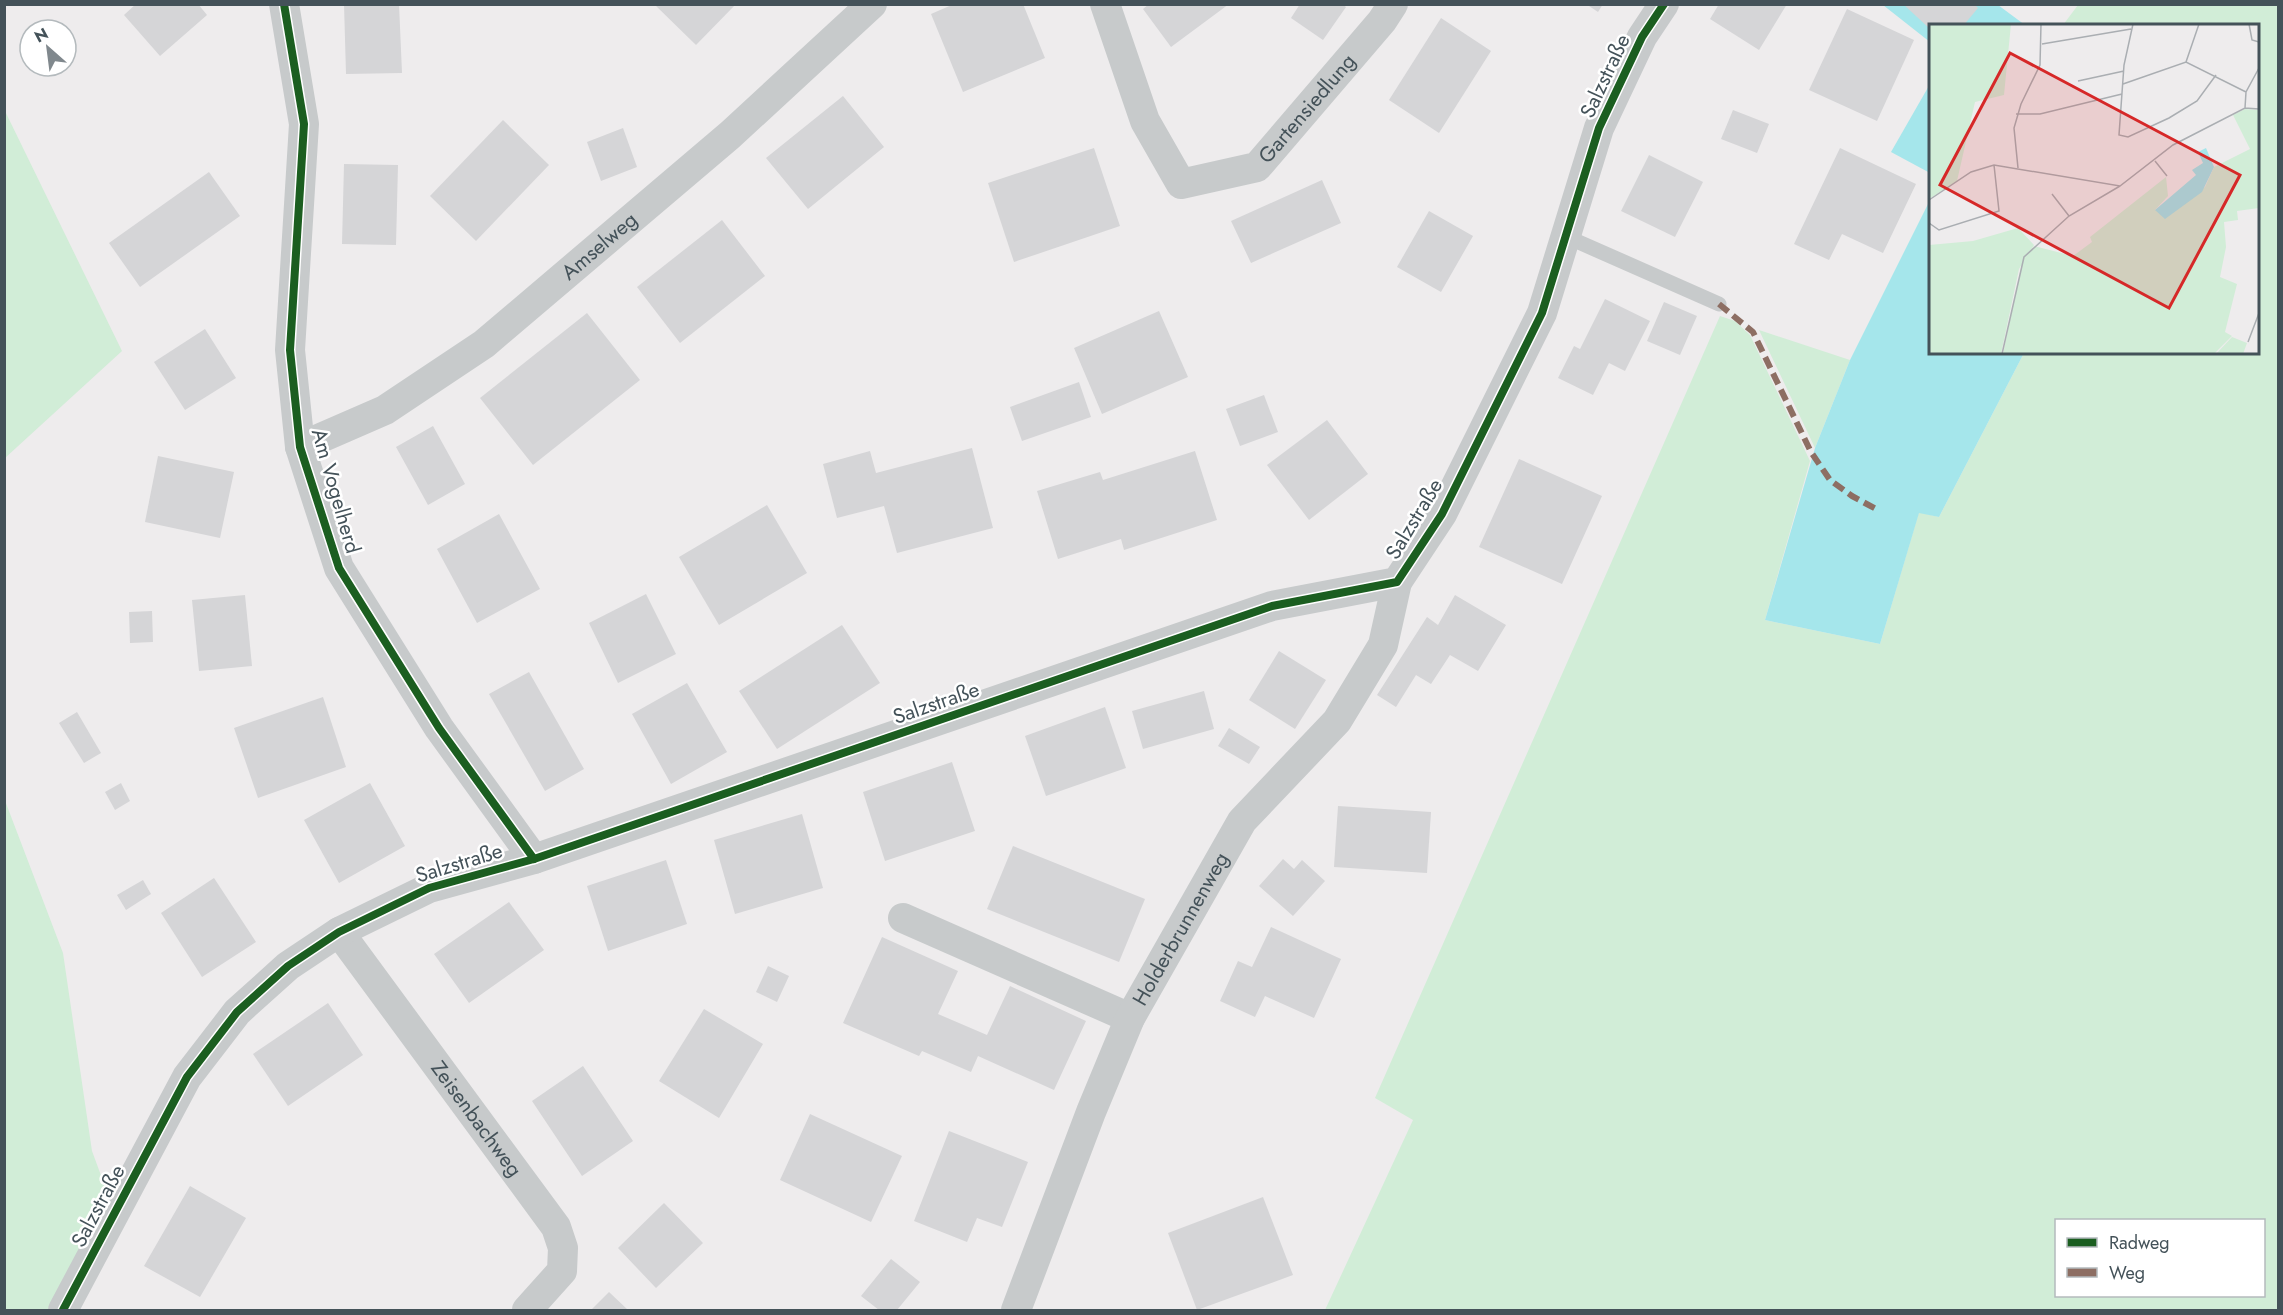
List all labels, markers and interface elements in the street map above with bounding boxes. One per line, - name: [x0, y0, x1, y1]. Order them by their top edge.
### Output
- north arrow: [18, 18, 78, 78]
- text: N: [30, 22, 52, 48]
- inset map: [1929, 24, 2259, 354]
- street label: Salzstraße: [1572, 29, 1638, 123]
- street label: Gartensiedlung: [1251, 47, 1363, 170]
- street label: Amselweg: [555, 205, 644, 287]
- street label: Am Vogelherd: [304, 425, 368, 557]
- street label: Salzstraße: [1378, 473, 1450, 565]
- street label: Salzstraße: [889, 674, 983, 732]
- street label: Salzstraße: [412, 836, 506, 890]
- street label: Holderbrunnenweg: [1125, 847, 1236, 1011]
- street label: Zeisenbachweg: [424, 1055, 529, 1183]
- street label: Salzstraße: [64, 1159, 132, 1253]
- legend: [2055, 1219, 2265, 1297]
- text: Radweg: [2109, 1230, 2170, 1256]
- text: Weg: [2109, 1260, 2145, 1286]

